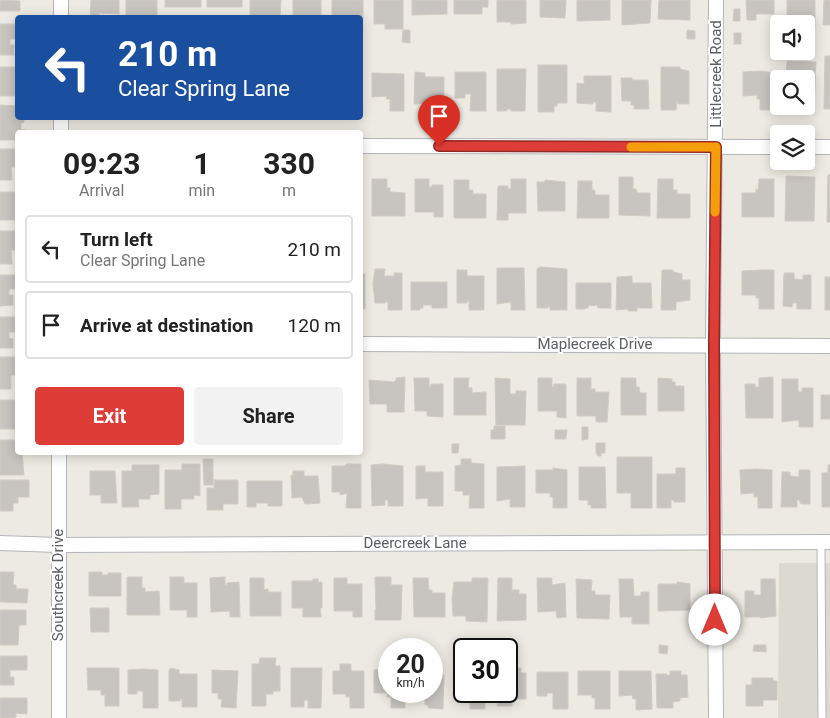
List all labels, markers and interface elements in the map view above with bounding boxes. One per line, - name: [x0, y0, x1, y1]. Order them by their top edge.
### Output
- map controls: [770, 15, 815, 170]
- button: sound: [770, 15, 815, 60]
- street label: Littlecreek Road: [707, 20, 725, 128]
- text: 210 m: [118, 34, 217, 75]
- icon: left: [35, 35, 100, 100]
- button: search: [770, 70, 815, 115]
- text: Clear Spring Lane: [118, 76, 290, 101]
- pin: [418, 95, 460, 146]
- icon: arrive: [425, 102, 453, 130]
- button: layers: [770, 125, 815, 170]
- text: 09:23: [63, 146, 140, 181]
- text: 1: [193, 146, 210, 181]
- text: 330: [263, 146, 315, 181]
- text: Arrival: [79, 181, 124, 200]
- text: min: [188, 181, 215, 200]
- text: m: [282, 181, 296, 200]
- text: Turn left: [80, 228, 153, 251]
- icon: left: [37, 235, 65, 263]
- text: 210 m: [288, 238, 341, 261]
- text: Clear Spring Lane: [80, 251, 205, 270]
- icon: arrive: [37, 311, 65, 339]
- text: Arrive at destination: [80, 314, 253, 337]
- text: 120 m: [288, 314, 341, 337]
- street label: Maplecreek Drive: [537, 335, 653, 353]
- button: Exit: [35, 387, 184, 445]
- button: Share: [194, 387, 343, 445]
- street label: Southcreek Drive: [49, 529, 67, 641]
- street label: Deercreek Lane: [363, 534, 467, 552]
- position arrow: [688, 593, 740, 645]
- speed limit sign: 30: [453, 638, 518, 703]
- text: 20: [396, 650, 425, 679]
- text: km/h: [396, 676, 425, 690]

